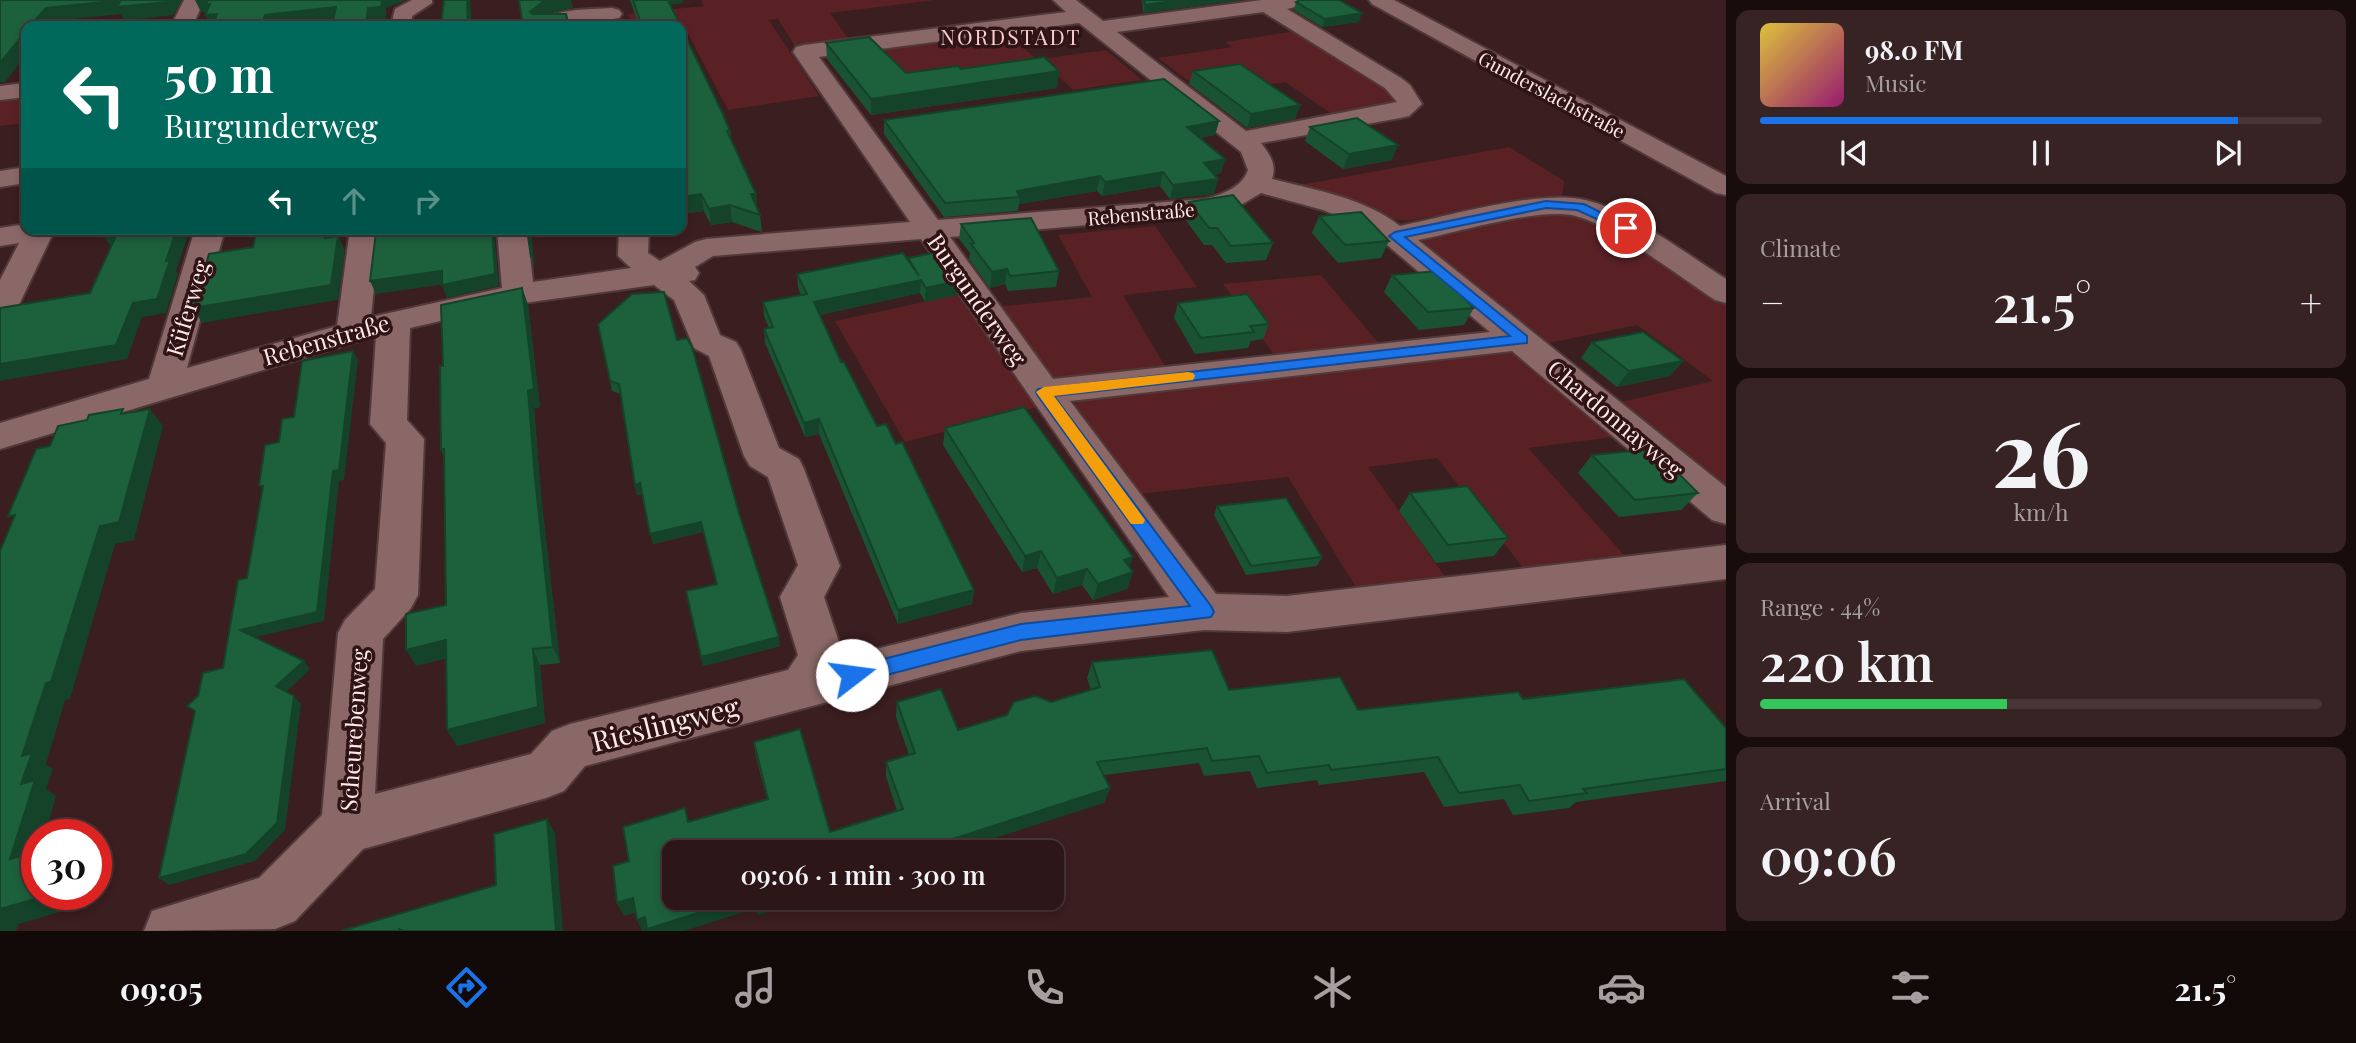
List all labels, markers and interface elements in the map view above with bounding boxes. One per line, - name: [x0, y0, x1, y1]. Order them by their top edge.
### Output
- district label: NORDSTADT: [940, 22, 1082, 50]
- text: 98.0 FM: [1865, 32, 1963, 67]
- text: 50 m: [164, 40, 274, 105]
- street label: Gunderslachstraße: [1474, 44, 1630, 144]
- icon: left: [49, 49, 140, 140]
- text: Music: [1865, 67, 1926, 98]
- text: Burgunderweg: [164, 103, 378, 146]
- icon: previous: [1835, 134, 1873, 172]
- icon: pause: [2022, 134, 2060, 172]
- icon: next: [2209, 134, 2247, 172]
- icon: left: [262, 182, 300, 220]
- icon: ahead: [335, 182, 373, 220]
- icon: right: [408, 182, 446, 220]
- street label: Rebenstraße: [1086, 195, 1196, 231]
- pin: [1596, 198, 1656, 258]
- icon: arrive: [1607, 209, 1645, 247]
- street label: Burgunderweg: [921, 227, 1035, 371]
- text: Climate: [1760, 232, 1841, 263]
- street label: Küferweg: [158, 256, 216, 360]
- text: 21.5°: [1993, 267, 2092, 336]
- text: −: [1760, 276, 1785, 327]
- text: +: [2300, 276, 2322, 327]
- street label: Rebenstraße: [259, 306, 393, 372]
- street label: Chardonnayweg: [1542, 352, 1690, 484]
- text: 26: [1992, 390, 2090, 511]
- text: km/h: [2013, 496, 2069, 527]
- text: Range · 44%: [1760, 591, 1880, 622]
- text: 220 km: [1760, 626, 1934, 695]
- position arrow: [815, 638, 889, 712]
- street label: Scheurebenweg: [332, 648, 374, 812]
- street label: Rieslingweg: [588, 687, 743, 759]
- text: Arrival: [1760, 785, 1831, 816]
- speed limit sign: 30: [21, 819, 112, 910]
- text: 09:06: [1760, 820, 1897, 889]
- text: 09:06 · 1 min · 300 m: [740, 857, 986, 892]
- icon: directions: [442, 963, 491, 1012]
- icon: music: [731, 963, 780, 1012]
- icon: phone: [1020, 963, 1069, 1012]
- icon: climate: [1308, 963, 1357, 1012]
- icon: car: [1597, 963, 1646, 1012]
- icon: filters: [1886, 963, 1935, 1012]
- text: 09:05: [120, 966, 203, 1009]
- text: 21.5°: [2174, 966, 2236, 1009]

